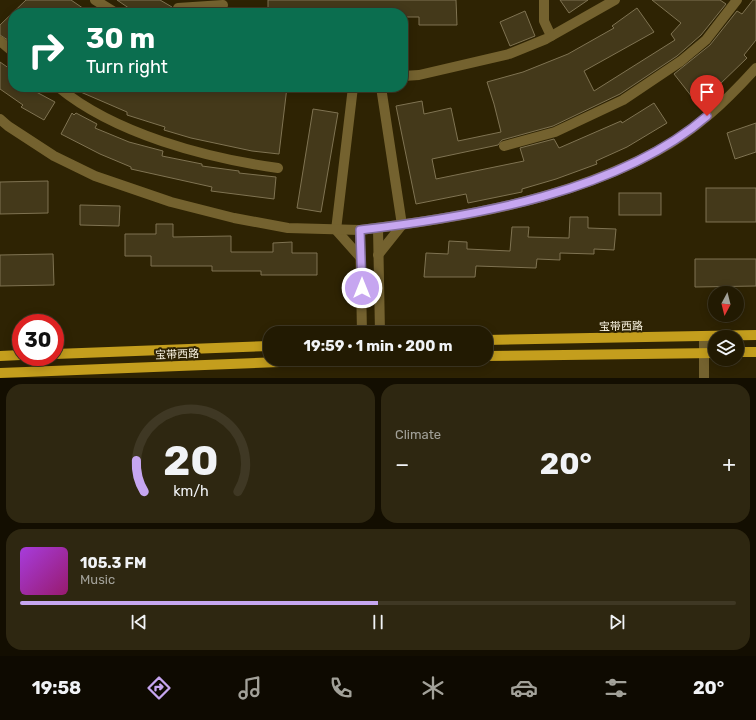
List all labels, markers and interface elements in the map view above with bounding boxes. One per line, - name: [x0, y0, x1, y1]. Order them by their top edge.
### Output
- text: 30 m: [86, 22, 155, 55]
- icon: right: [20, 24, 72, 76]
- text: Turn right: [86, 56, 168, 78]
- pin: [690, 75, 724, 116]
- icon: arrive: [696, 81, 718, 103]
- position arrow: [341, 267, 383, 309]
- north arrow: [708, 286, 744, 322]
- map controls: [708, 286, 744, 366]
- speed limit sign: 30: [12, 314, 64, 366]
- street label: 宝带西路: [599, 320, 643, 333]
- button: layers: [708, 330, 744, 366]
- text: 19:59 · 1 min · 200 m: [304, 337, 452, 355]
- street label: 宝带西路: [155, 347, 199, 362]
- text: Climate: [395, 427, 441, 442]
- text: 20: [163, 435, 218, 484]
- text: 20°: [540, 446, 592, 482]
- text: −: [395, 451, 409, 478]
- text: +: [722, 451, 736, 478]
- text: km/h: [173, 482, 208, 499]
- text: 105.3 FM: [80, 554, 146, 572]
- text: Music: [80, 572, 115, 587]
- icon: previous: [128, 611, 150, 633]
- icon: pause: [367, 611, 389, 633]
- icon: next: [606, 611, 628, 633]
- icon: directions: [145, 674, 173, 702]
- icon: music: [236, 674, 264, 702]
- icon: phone: [327, 674, 355, 702]
- icon: climate: [419, 674, 447, 702]
- icon: car: [510, 674, 538, 702]
- icon: filters: [602, 674, 630, 702]
- text: 19:58: [32, 677, 81, 699]
- text: 20°: [693, 677, 724, 699]

